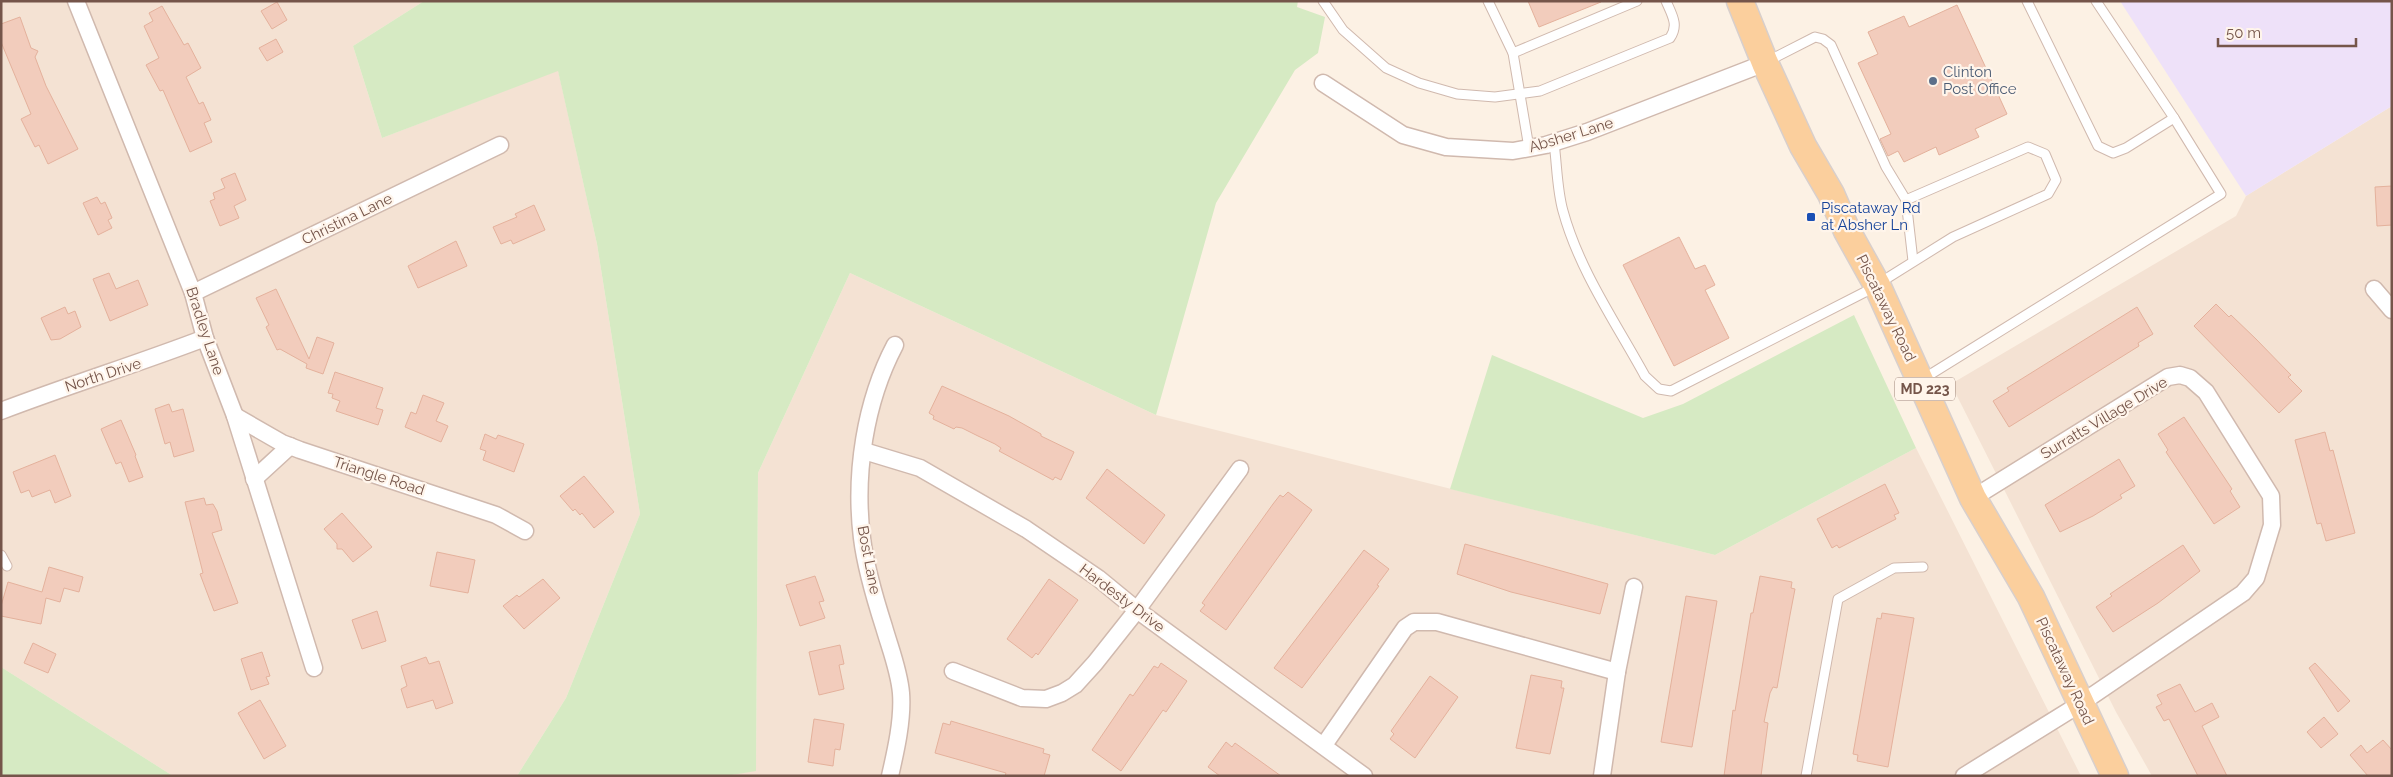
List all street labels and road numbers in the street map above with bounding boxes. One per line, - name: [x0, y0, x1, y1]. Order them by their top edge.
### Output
- street label: Absher Lane: [1527, 114, 1616, 156]
- street label: Christina Lane: [299, 189, 395, 249]
- street label: Piscataway Road: [1852, 252, 1920, 364]
- street label: Bradley Lane: [182, 285, 228, 377]
- street label: North Drive: [63, 354, 144, 396]
- street label: Surratts Village Drive: [2037, 373, 2171, 463]
- road number: MD 223: [1895, 378, 1955, 400]
- street label: Triangle Road: [331, 453, 427, 499]
- street label: Bost Lane: [854, 524, 885, 596]
- street label: Hardesty Drive: [1076, 560, 1168, 636]
- street label: Piscataway Road: [2032, 614, 2098, 728]

